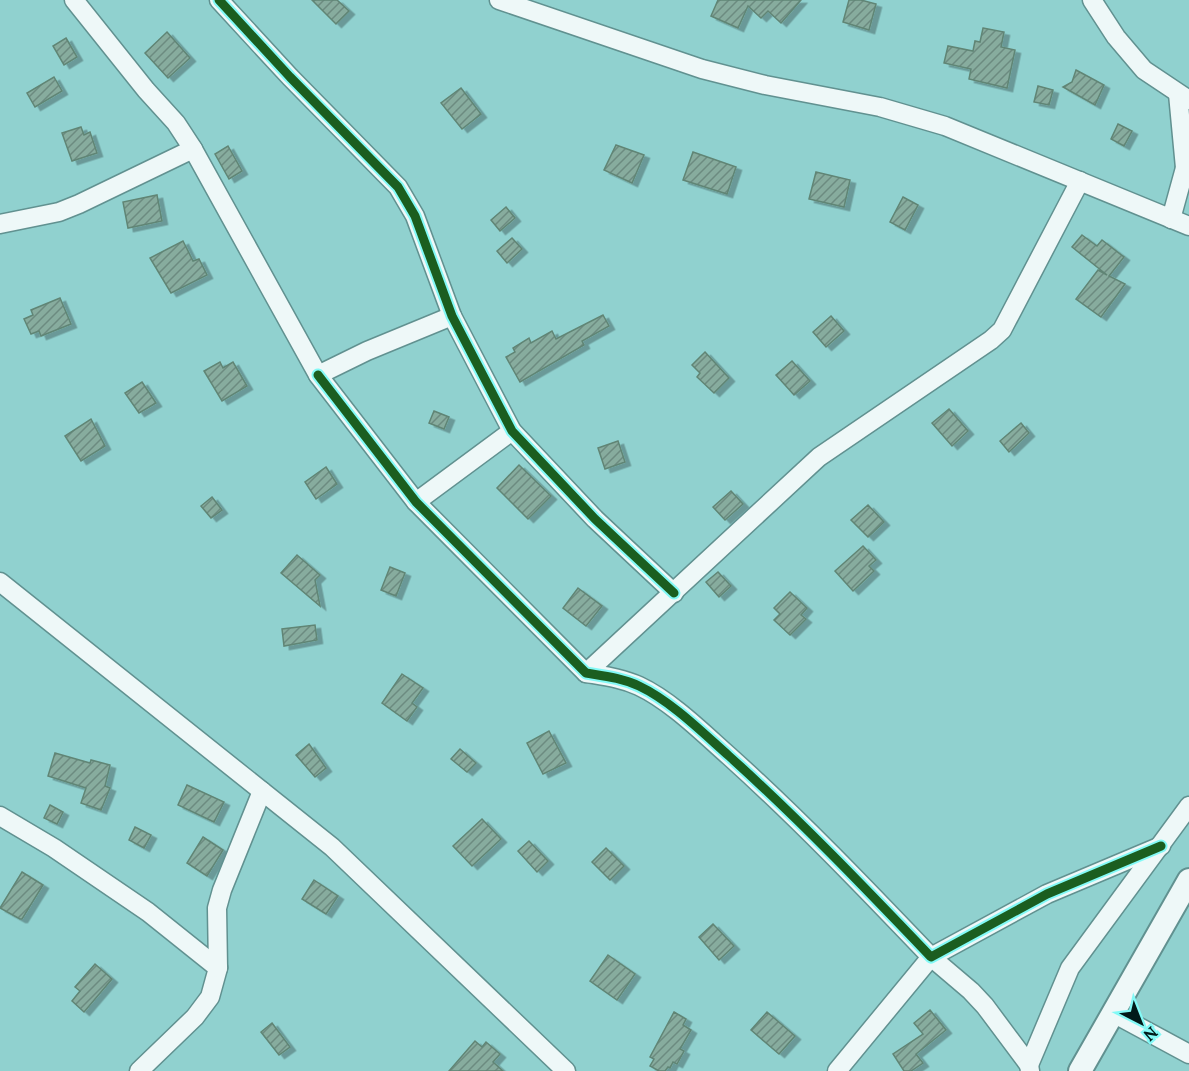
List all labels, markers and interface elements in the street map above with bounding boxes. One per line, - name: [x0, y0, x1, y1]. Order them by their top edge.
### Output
- north arrow: [1111, 993, 1171, 1053]
- text: N: [1140, 1023, 1162, 1046]

